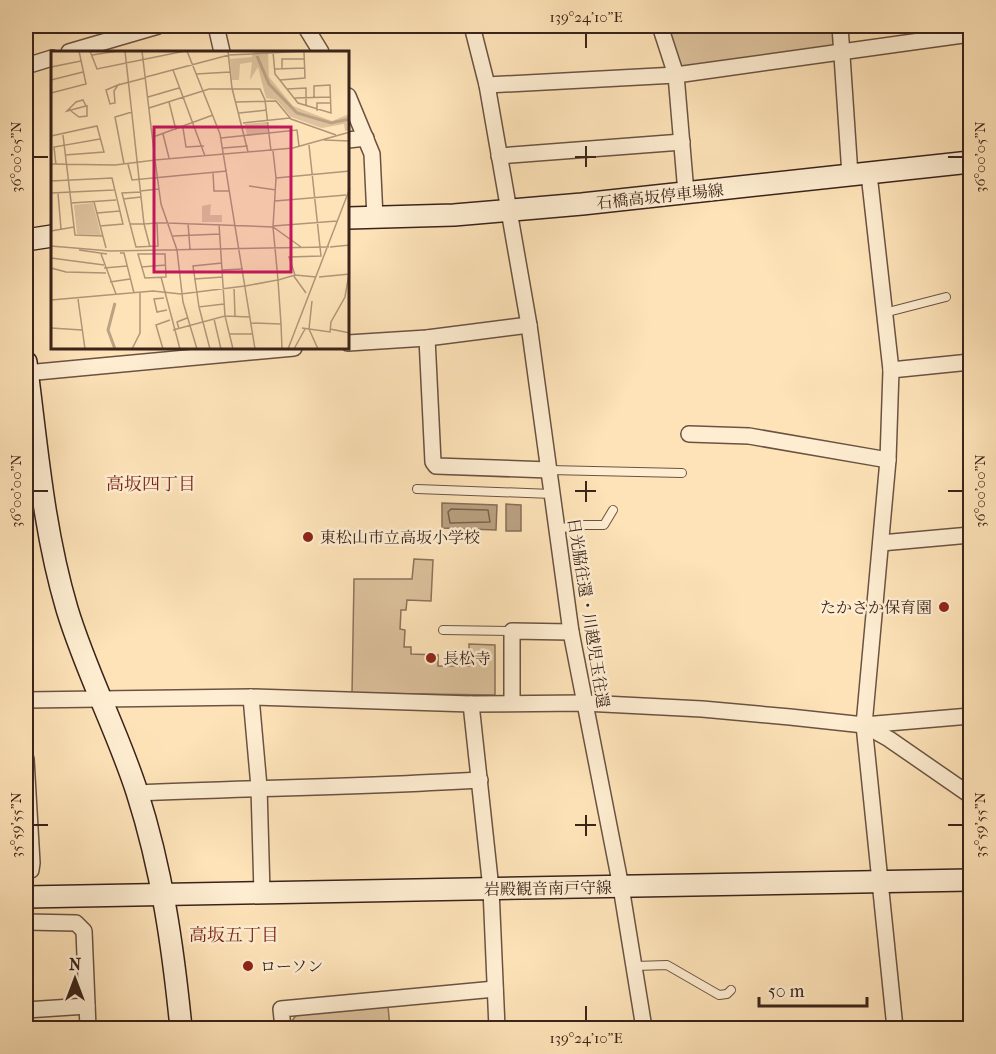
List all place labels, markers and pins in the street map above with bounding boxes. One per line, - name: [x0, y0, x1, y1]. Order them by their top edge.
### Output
- place label: 東松山市立高坂小学校: [320, 528, 480, 547]
- marker: 東松山市立高坂小学校: [301, 530, 315, 544]
- place label: たかさか保育園: [820, 598, 932, 617]
- marker: たかさか保育園: [937, 600, 951, 614]
- place label: 長松寺: [443, 649, 491, 668]
- marker: 長松寺: [424, 651, 438, 665]
- place label: ローソン: [260, 957, 323, 976]
- marker: ローソン: [241, 959, 255, 973]

